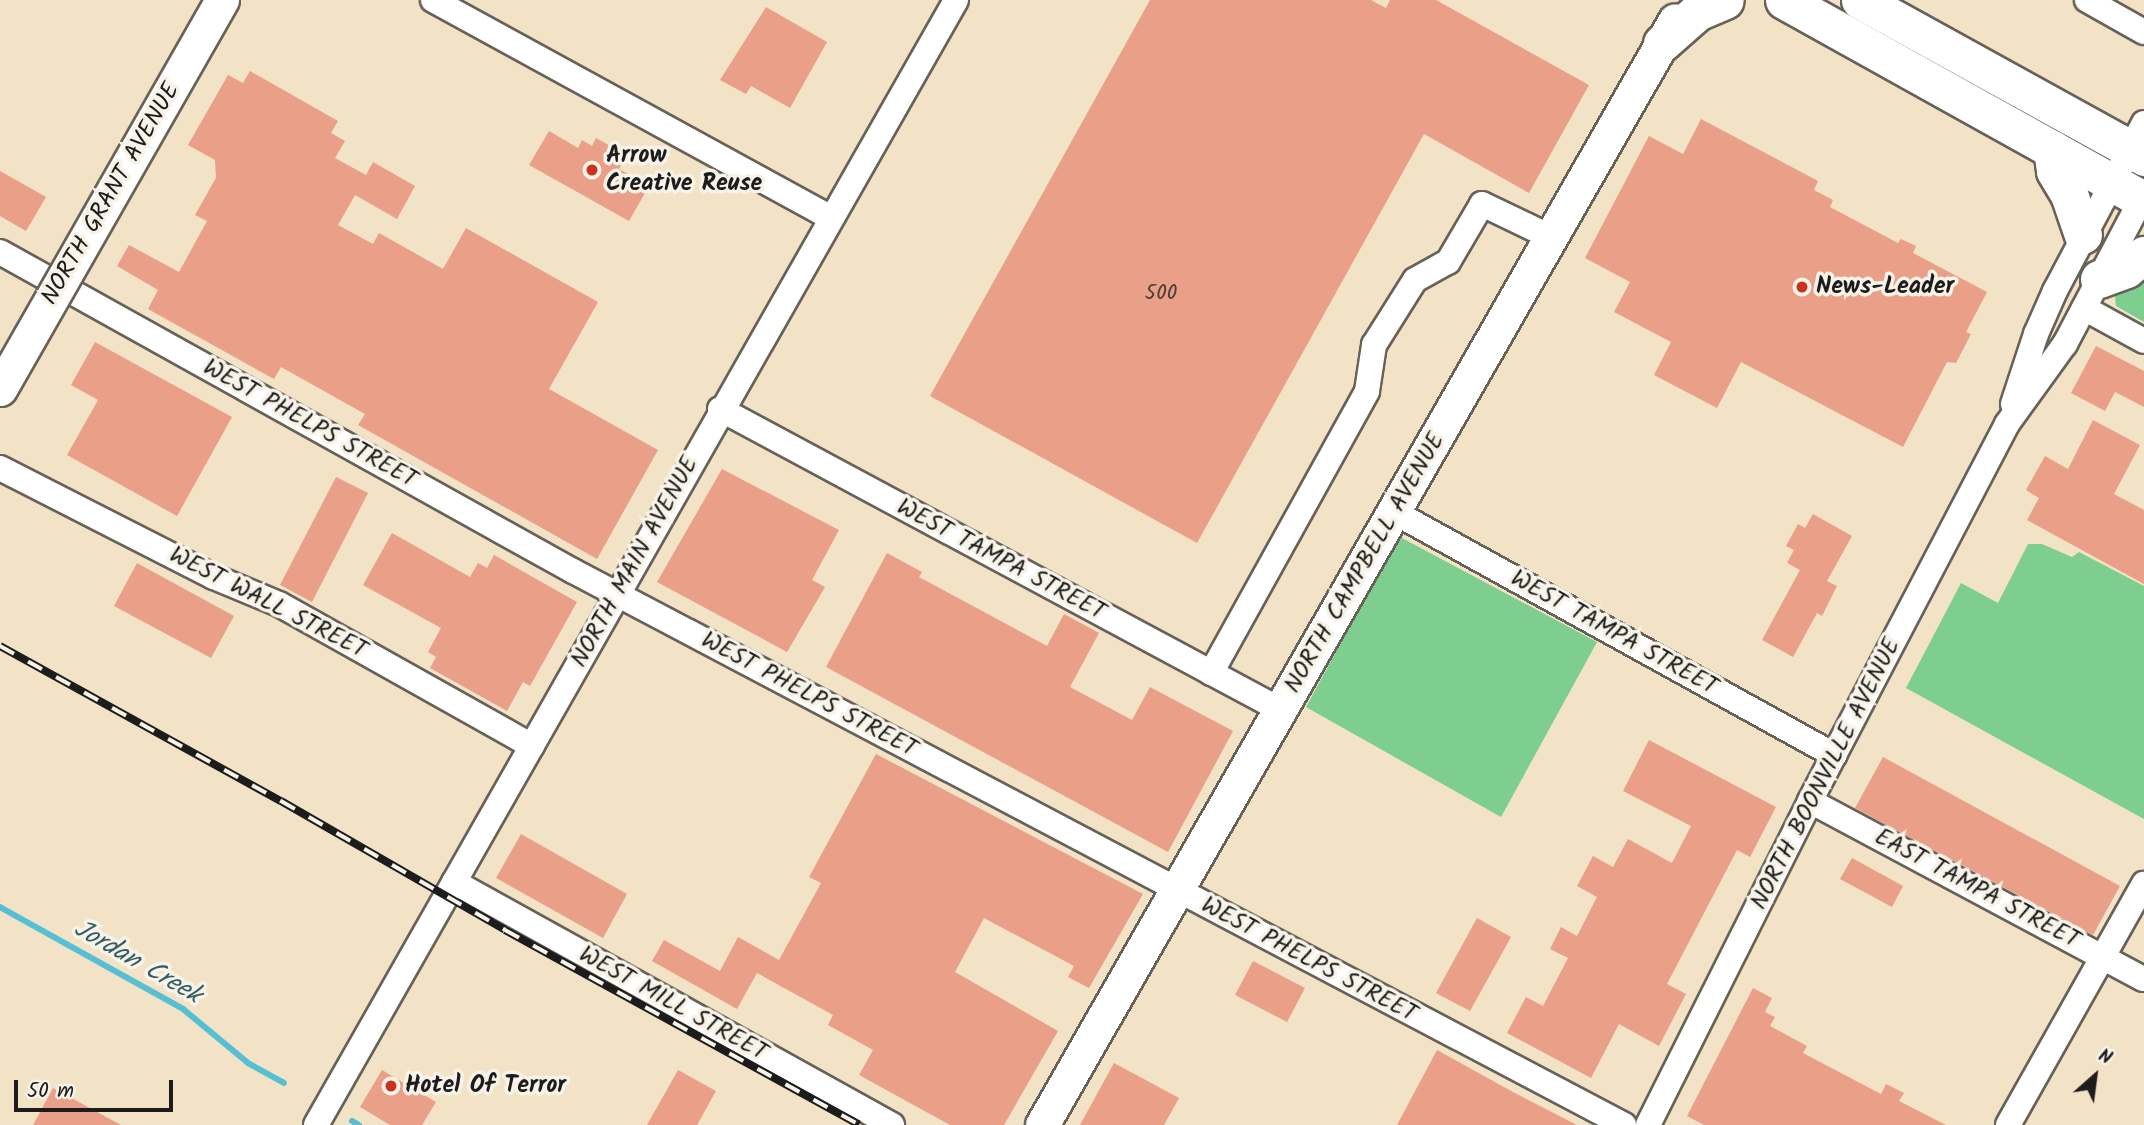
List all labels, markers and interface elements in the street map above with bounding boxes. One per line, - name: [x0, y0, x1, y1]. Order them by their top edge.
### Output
- street label: NORTH GRANT AVENUE: [36, 78, 186, 310]
- place label: Arrow Creative Reuse: [606, 142, 762, 198]
- marker: Arrow Creative Reuse: [584, 162, 600, 178]
- place label: News-Leader: [1816, 273, 1954, 301]
- marker: News-Leader: [1794, 279, 1810, 295]
- house number: 500: [1145, 281, 1177, 307]
- street label: WEST PHELPS STREET: [198, 353, 422, 495]
- street label: NORTH CAMPBELL AVENUE: [1279, 428, 1451, 698]
- street label: NORTH MAIN AVENUE: [565, 452, 705, 672]
- street label: WEST TAMPA STREET: [892, 493, 1110, 627]
- street label: WEST WALL STREET: [164, 541, 372, 665]
- street label: WEST TAMPA STREET: [1505, 564, 1723, 702]
- street label: WEST PHELPS STREET: [696, 626, 922, 764]
- street label: NORTH BOONVILLE AVENUE: [1745, 634, 1907, 914]
- street label: EAST TAMPA STREET: [1870, 823, 2084, 955]
- street label: WEST PHELPS STREET: [1196, 891, 1422, 1029]
- water label: Jordan Creek: [68, 914, 206, 1012]
- street label: WEST MILL STREET: [574, 940, 772, 1068]
- north arrow: [2060, 1041, 2130, 1111]
- text: N: [2093, 1041, 2117, 1074]
- scale bar: [18, 1066, 177, 1110]
- place label: Hotel Of Terror: [405, 1072, 566, 1100]
- text: 50 m: [27, 1075, 74, 1108]
- marker: Hotel Of Terror: [383, 1078, 399, 1094]

